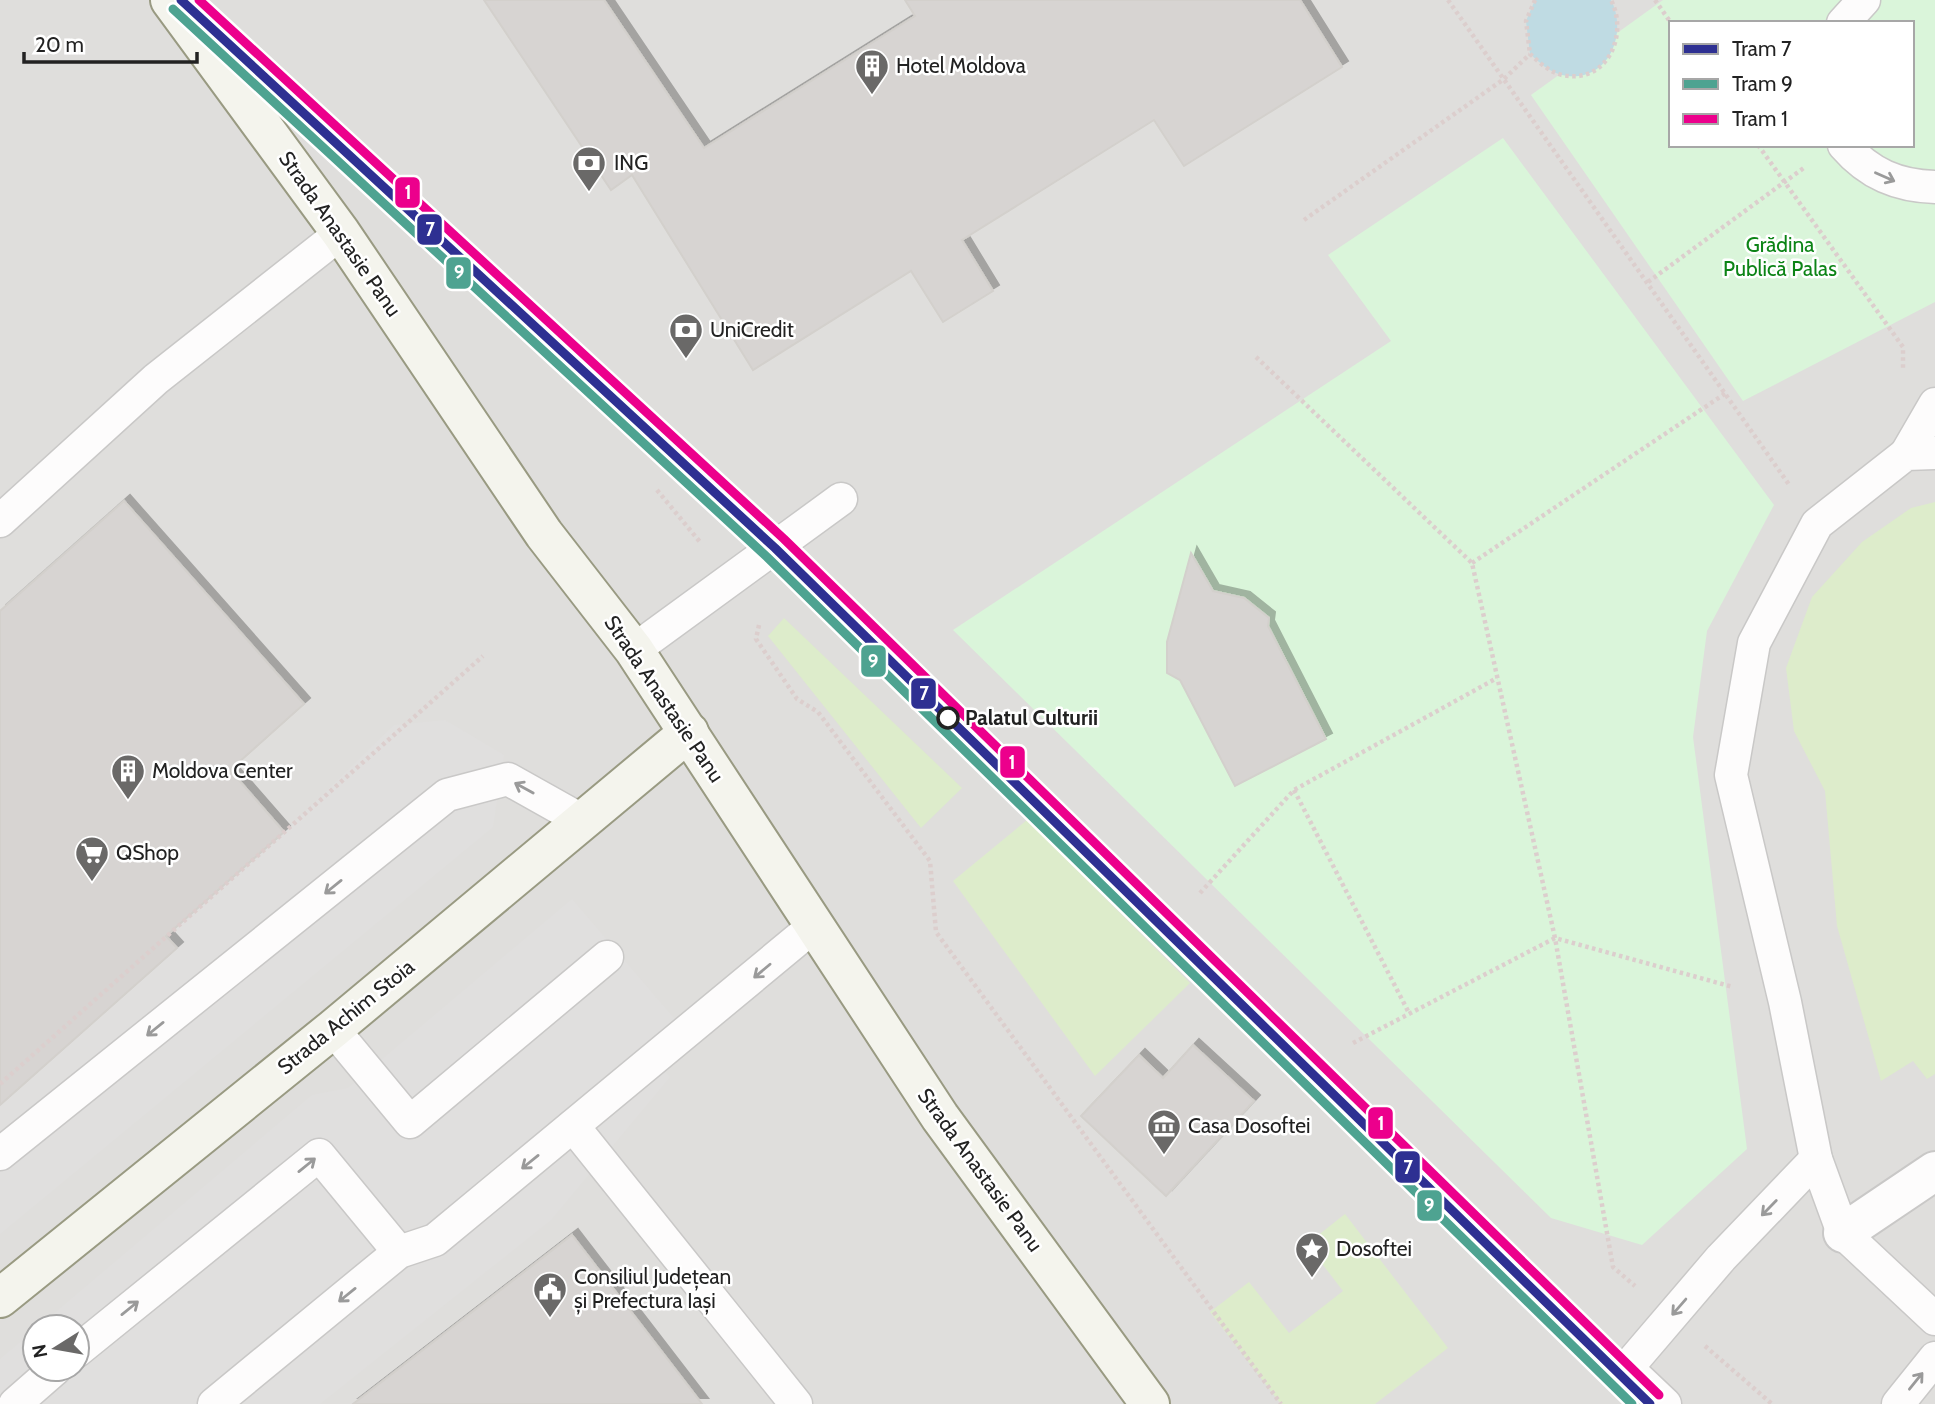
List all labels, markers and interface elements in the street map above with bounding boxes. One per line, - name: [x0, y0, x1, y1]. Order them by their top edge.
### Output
- scale bar: [24, 21, 198, 65]
- legend: [1669, 21, 1914, 147]
- text: 20 m: [35, 32, 84, 57]
- text: Tram 7: [1732, 36, 1792, 61]
- building icon: Hotel Moldova: [853, 47, 891, 96]
- place label: Hotel Moldova: [896, 53, 1026, 78]
- text: Tram 9: [1732, 71, 1793, 96]
- text: Tram 1: [1732, 106, 1788, 131]
- bank icon: ING: [570, 144, 608, 193]
- street label: Strada Anastasie Panu: [274, 146, 407, 321]
- place label: ING: [614, 150, 648, 175]
- one-way arrow: [1873, 171, 1895, 184]
- line badge: 1: [394, 176, 421, 209]
- text: 1: [404, 181, 412, 204]
- line badge: 7: [416, 213, 443, 246]
- text: 7: [425, 218, 435, 241]
- park label: Grădina Publică Palas: [1723, 232, 1837, 281]
- line badge: 9: [445, 256, 472, 290]
- text: 9: [454, 261, 464, 284]
- bank icon: UniCredit: [667, 311, 705, 360]
- place label: UniCredit: [710, 317, 794, 342]
- street label: Strada Anastasie Panu: [599, 611, 730, 787]
- line badge: 9: [860, 644, 887, 678]
- text: 9: [868, 650, 878, 673]
- line badge: 7: [910, 677, 937, 710]
- text: 7: [919, 682, 929, 705]
- place label: Palatul Culturii: [965, 705, 1098, 730]
- marker: Palatul Culturii: [937, 707, 959, 729]
- line badge: 1: [999, 745, 1026, 779]
- text: 1: [1008, 751, 1016, 774]
- building icon: Moldova Center: [109, 752, 147, 801]
- place label: Moldova Center: [152, 758, 293, 783]
- one-way arrow: [514, 781, 534, 795]
- supermarket icon: QShop: [73, 834, 111, 883]
- place label: QShop: [116, 840, 179, 865]
- one-way arrow: [324, 879, 342, 895]
- street label: Strada Achim Stoia: [272, 954, 419, 1079]
- one-way arrow: [753, 963, 771, 979]
- one-way arrow: [147, 1022, 165, 1037]
- street label: Strada Anastasie Panu: [913, 1083, 1048, 1256]
- line badge: 1: [1367, 1106, 1394, 1140]
- museum icon: Casa Dosoftei: [1145, 1107, 1183, 1156]
- text: 1: [1377, 1112, 1385, 1135]
- place label: Casa Dosoftei: [1188, 1113, 1311, 1138]
- line badge: 7: [1394, 1150, 1421, 1184]
- one-way arrow: [521, 1154, 539, 1170]
- text: 7: [1403, 1156, 1413, 1179]
- one-way arrow: [297, 1157, 315, 1173]
- line badge: 9: [1416, 1189, 1443, 1222]
- text: 9: [1424, 1194, 1434, 1217]
- one-way arrow: [1761, 1199, 1778, 1216]
- place icon: Dosoftei: [1293, 1230, 1331, 1279]
- place label: Dosoftei: [1336, 1236, 1412, 1261]
- place label: Consiliul Județean și Prefectura Iași: [574, 1264, 731, 1315]
- public building icon: Consiliul Județean și Prefectura Iași: [531, 1270, 569, 1319]
- one-way arrow: [339, 1287, 357, 1303]
- one-way arrow: [1671, 1298, 1687, 1316]
- one-way arrow: [121, 1300, 139, 1316]
- north arrow: [21, 1313, 91, 1383]
- text: N: [27, 1342, 52, 1360]
- one-way arrow: [1909, 1373, 1924, 1391]

